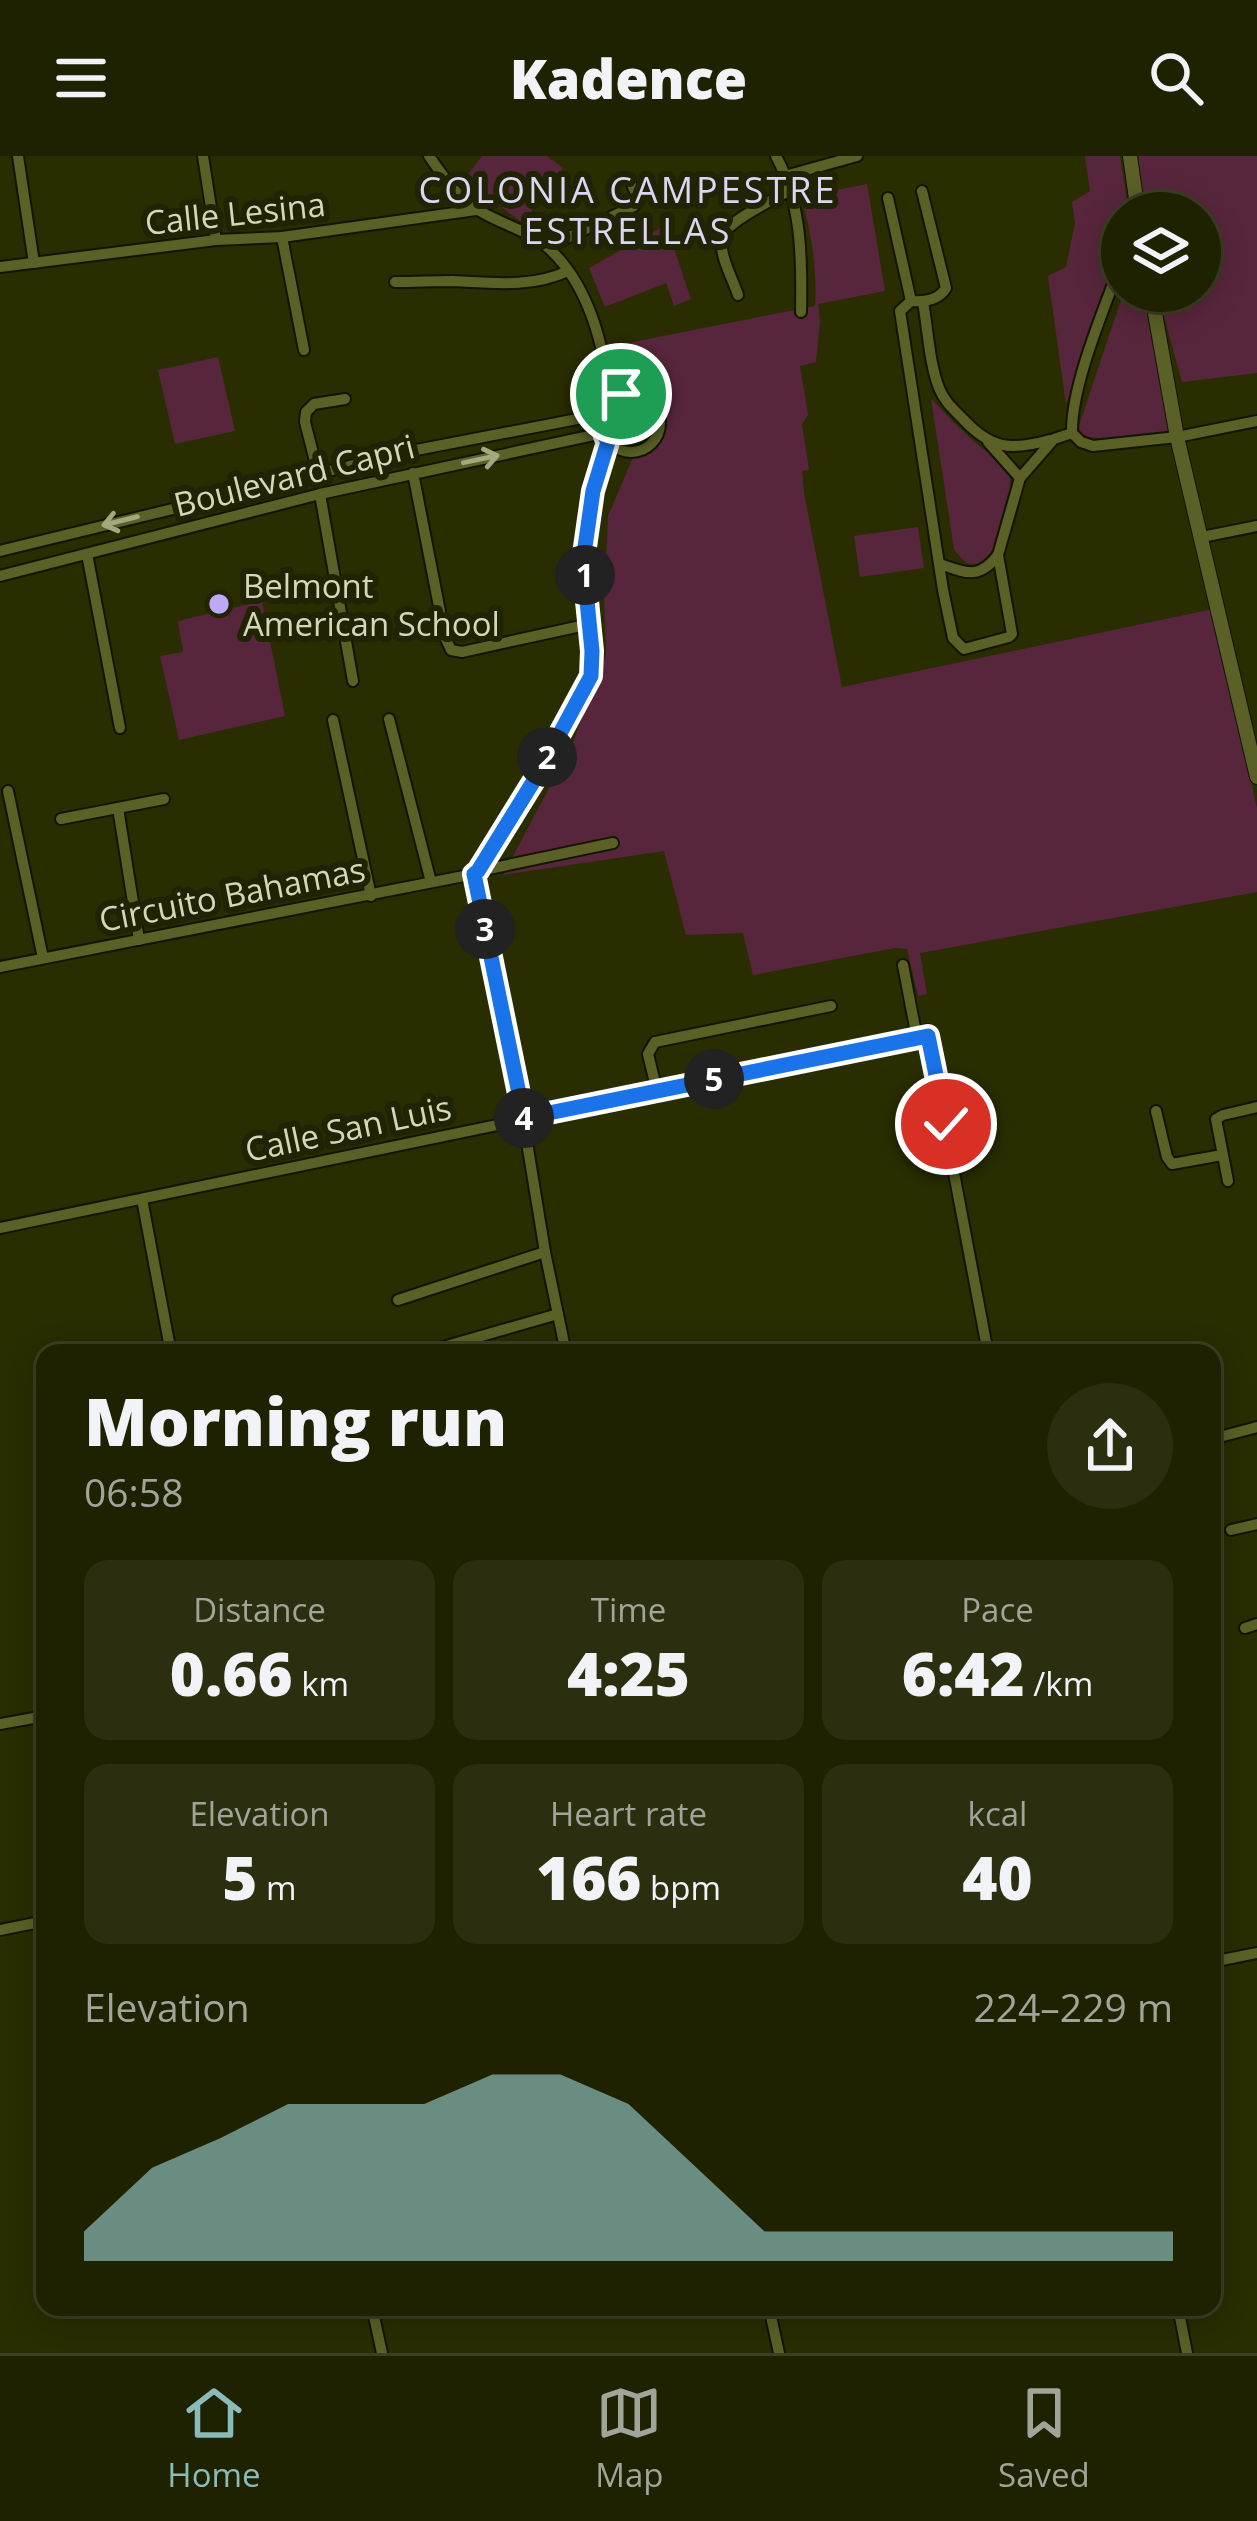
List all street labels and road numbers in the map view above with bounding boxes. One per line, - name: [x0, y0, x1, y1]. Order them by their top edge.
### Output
- street label: Calle Lesina: [143, 181, 327, 245]
- street label: Boulevard Capri: [169, 423, 419, 527]
- street label: Circuito Bahamas: [95, 846, 369, 942]
- street label: Calle San Luis: [241, 1084, 455, 1172]

